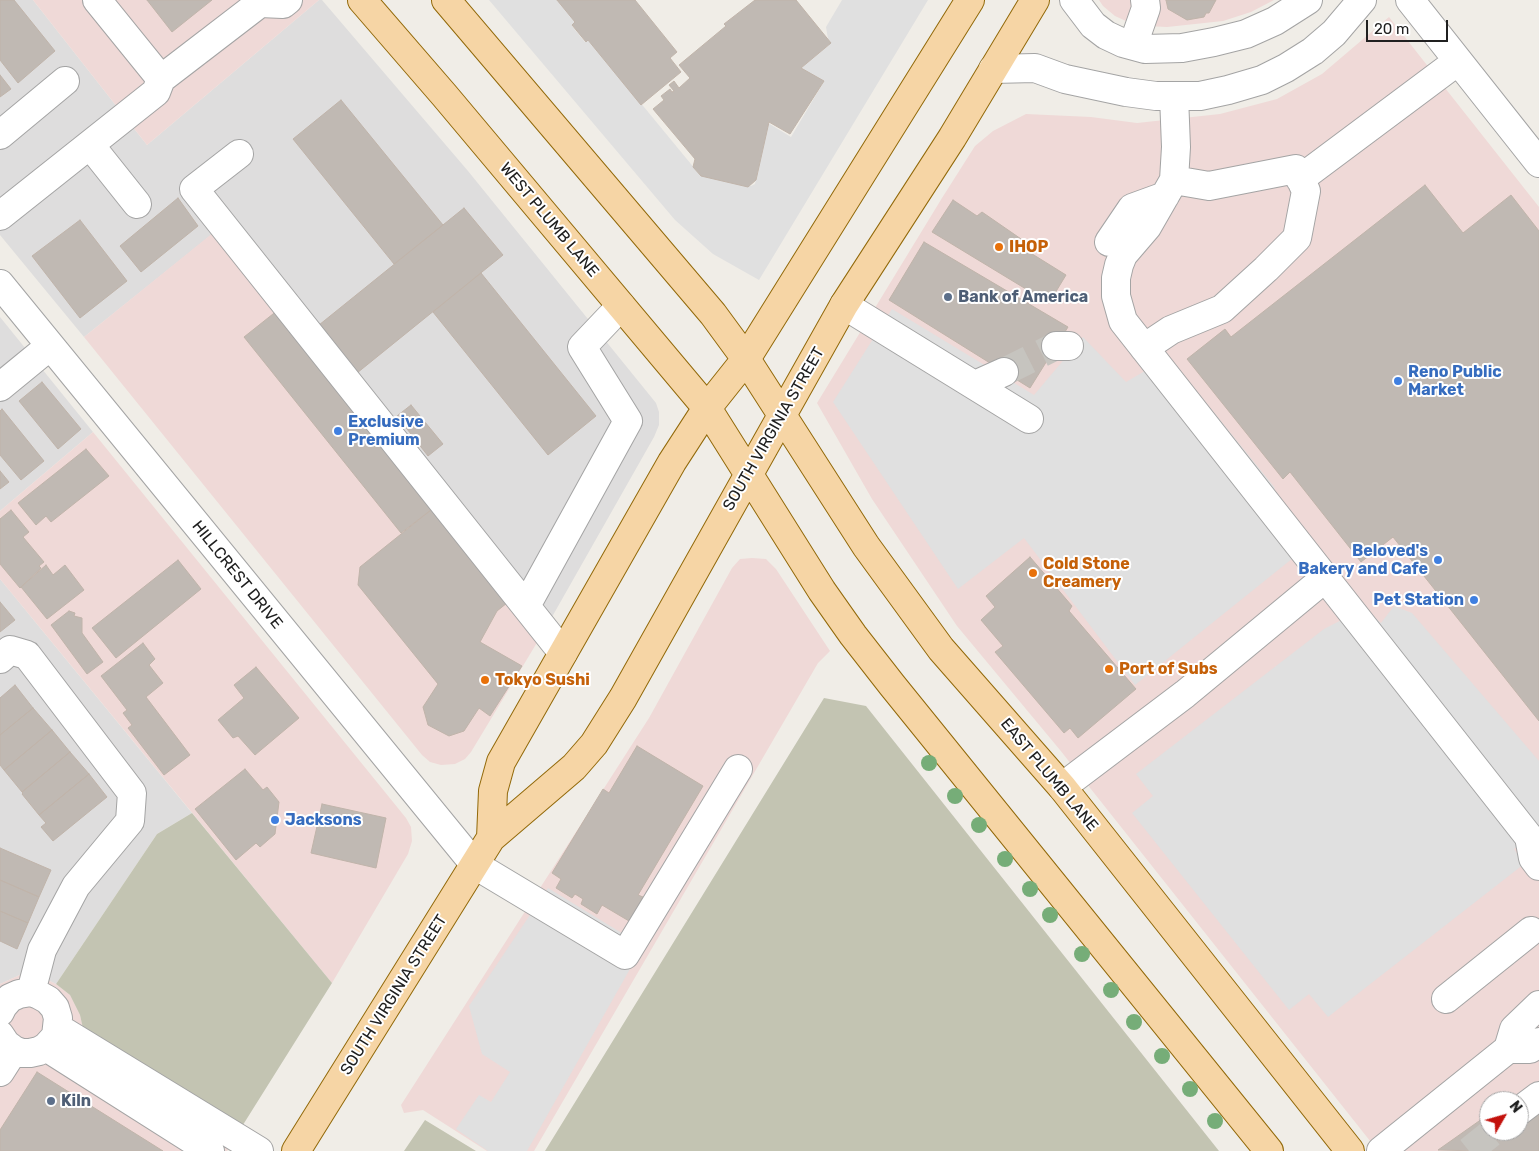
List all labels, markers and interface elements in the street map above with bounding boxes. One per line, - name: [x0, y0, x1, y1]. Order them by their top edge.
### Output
- scale bar: [1369, 10, 1452, 42]
- text: 20 m: [1374, 20, 1409, 38]
- street label: WEST PLUMB LANE: [495, 159, 603, 281]
- place label: IHOP: [1009, 237, 1048, 257]
- marker: IHOP: [993, 241, 1005, 253]
- place label: Bank of America: [958, 287, 1088, 307]
- marker: Bank of America: [942, 291, 954, 303]
- street label: SOUTH VIRGINIA STREET: [719, 344, 829, 514]
- place label: Reno Public Market: [1408, 362, 1502, 400]
- marker: Reno Public Market: [1392, 375, 1404, 387]
- place label: Exclusive Premium: [348, 412, 424, 450]
- marker: Exclusive Premium: [332, 425, 344, 437]
- street label: HILLCREST DRIVE: [188, 517, 286, 633]
- place label: Beloved's Bakery and Cafe: [1298, 541, 1428, 579]
- place label: Cold Stone Creamery: [1043, 554, 1130, 592]
- marker: Beloved's Bakery and Cafe: [1432, 554, 1444, 566]
- marker: Cold Stone Creamery: [1027, 567, 1039, 579]
- place label: Pet Station: [1373, 590, 1464, 610]
- marker: Pet Station: [1468, 594, 1480, 606]
- place label: Port of Subs: [1119, 659, 1218, 679]
- marker: Port of Subs: [1103, 663, 1115, 675]
- place label: Tokyo Sushi: [495, 670, 590, 690]
- marker: Tokyo Sushi: [479, 674, 491, 686]
- street label: EAST PLUMB LANE: [996, 715, 1102, 835]
- place label: Jacksons: [285, 810, 362, 830]
- marker: Jacksons: [269, 814, 281, 826]
- street label: SOUTH VIRGINIA STREET: [337, 911, 451, 1079]
- place label: Kiln: [61, 1091, 91, 1111]
- north arrow: [1479, 1091, 1529, 1141]
- marker: Kiln: [45, 1095, 57, 1107]
- text: N: [1506, 1098, 1525, 1116]

